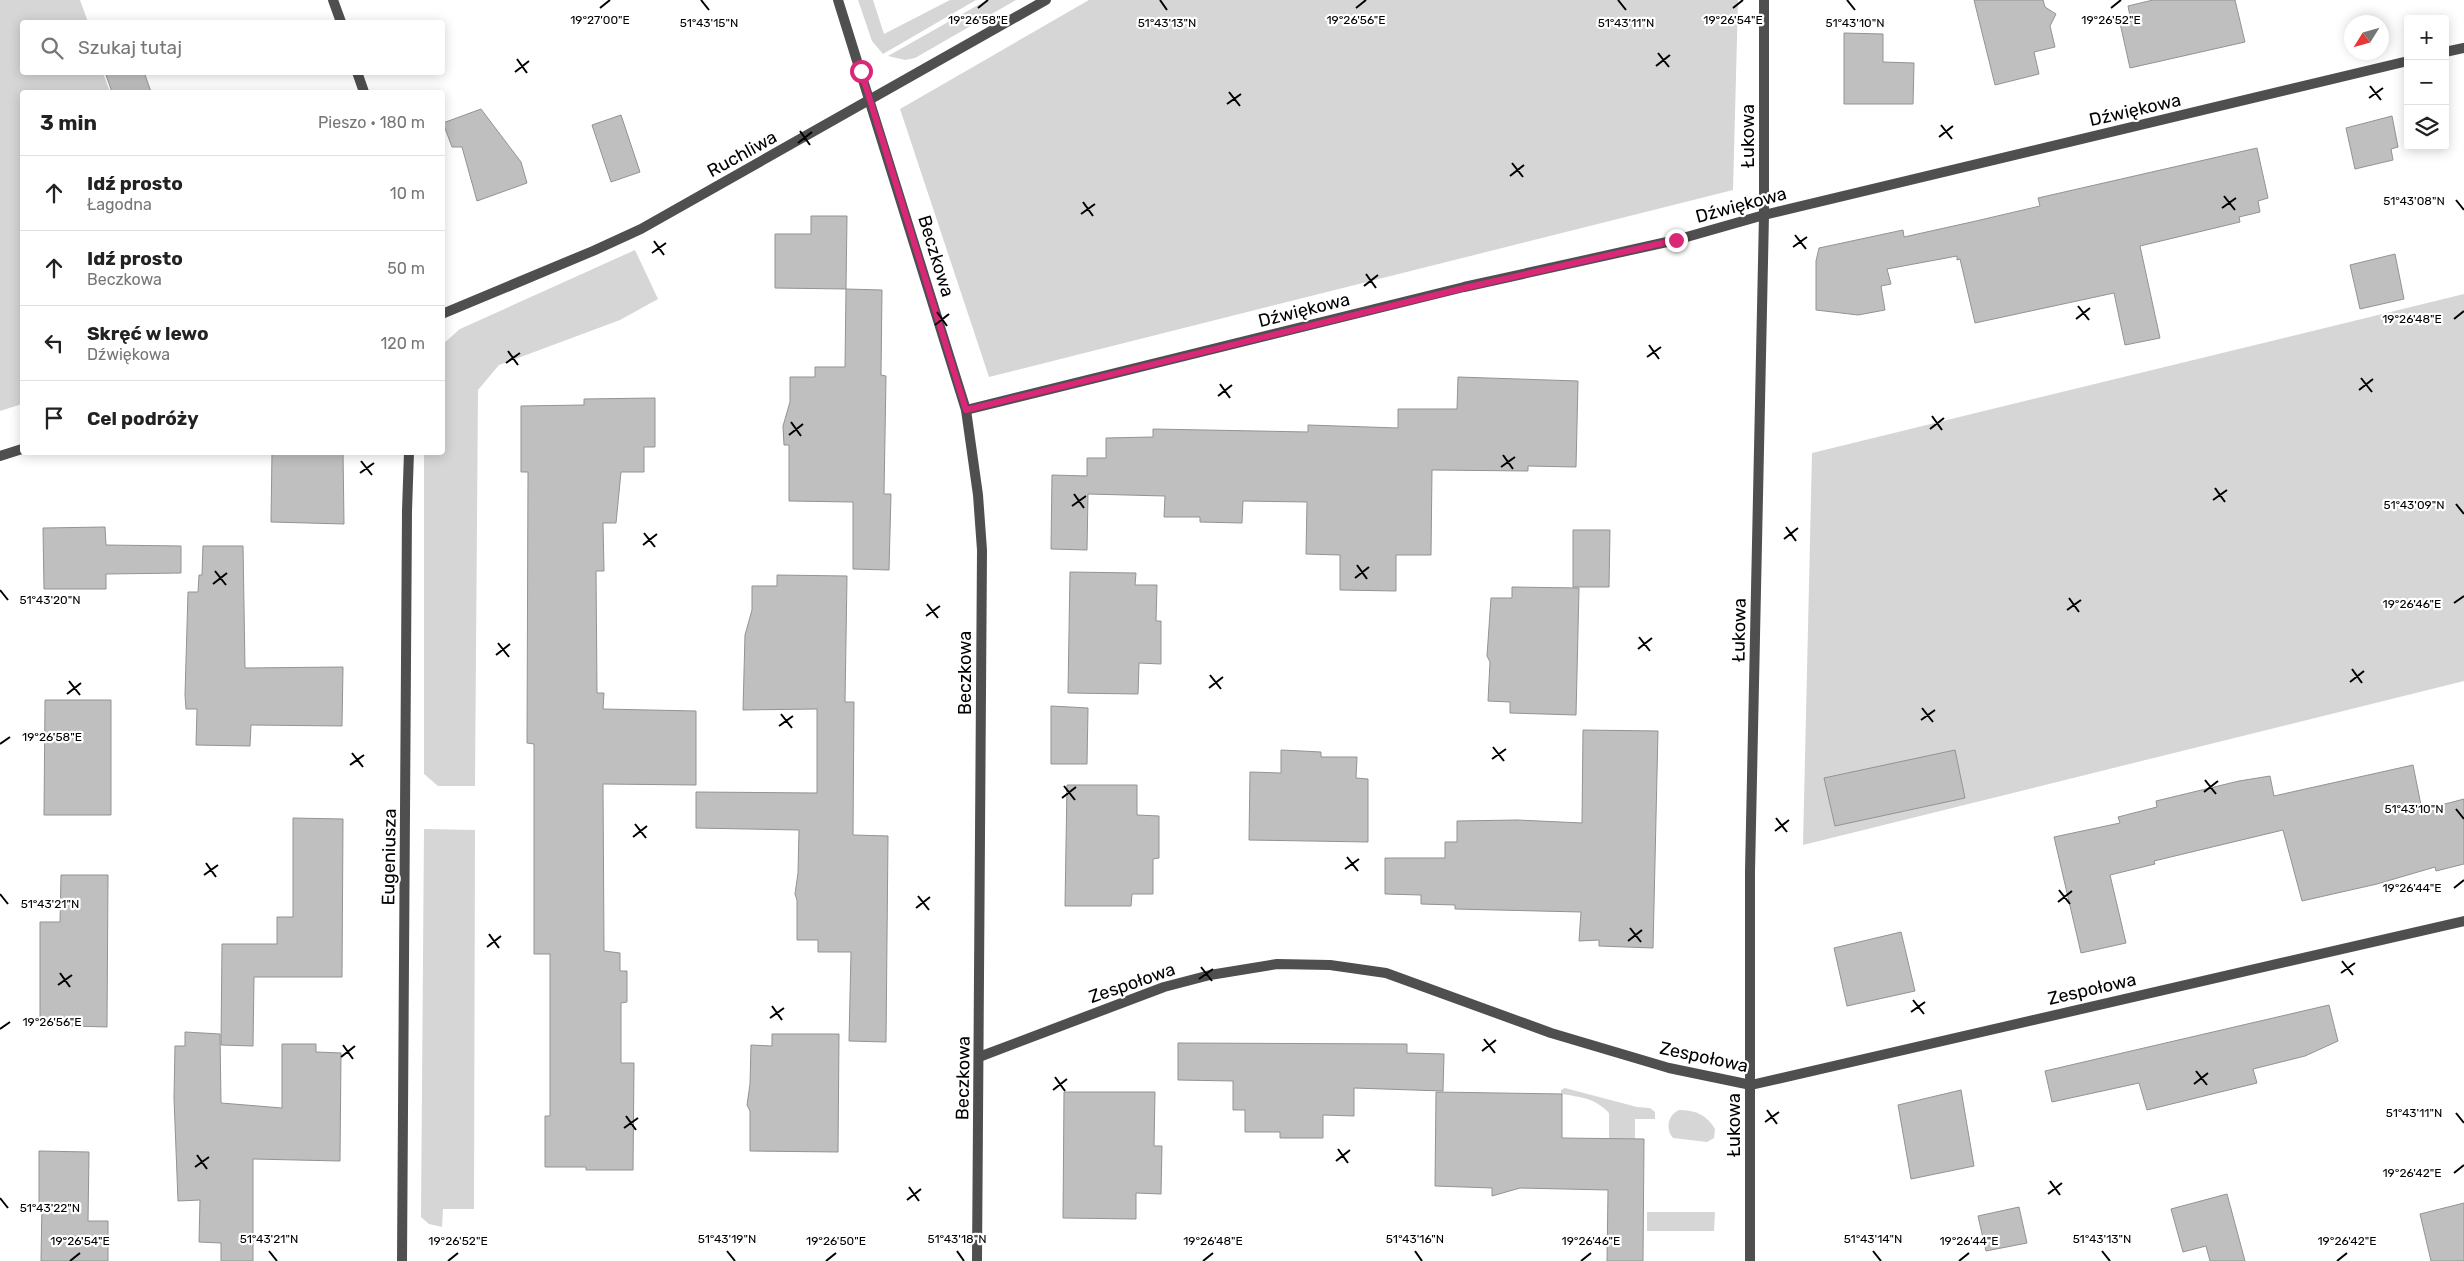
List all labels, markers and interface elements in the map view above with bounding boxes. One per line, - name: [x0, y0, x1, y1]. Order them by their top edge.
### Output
- text: 19°27'00"E: [570, 13, 630, 27]
- text: 19°26'58"E: [948, 13, 1008, 27]
- text: 19°26'56"E: [1326, 13, 1386, 27]
- text: 19°26'54"E: [1703, 13, 1763, 27]
- text: 19°26'52"E: [2081, 13, 2141, 27]
- north arrow: [2344, 15, 2389, 60]
- map controls: [2404, 15, 2449, 150]
- button: +: [2404, 15, 2449, 60]
- text: 51°43'15"N: [680, 16, 738, 30]
- text: 51°43'13"N: [1138, 16, 1196, 30]
- text: 51°43'11"N: [1598, 16, 1654, 30]
- text: 51°43'10"N: [1825, 16, 1885, 30]
- search box: [20, 20, 445, 75]
- icon: search: [38, 34, 66, 62]
- text: Szukaj tutaj: [78, 36, 182, 59]
- route start: [850, 60, 873, 83]
- button: −: [2404, 60, 2449, 105]
- street label: Dźwiękowa: [2087, 89, 2183, 131]
- street label: Łukowa: [1737, 104, 1759, 168]
- button: layers: [2404, 105, 2449, 150]
- text: 3 min: [40, 110, 97, 135]
- text: Pieszo · 180 m: [318, 113, 425, 132]
- street label: Ruchliwa: [703, 126, 781, 182]
- text: Idź prosto: [87, 172, 183, 195]
- icon: ahead: [40, 179, 68, 207]
- street label: Dźwiękowa: [1693, 182, 1789, 228]
- text: 10 m: [390, 184, 425, 203]
- text: 51°43'08"N: [2383, 194, 2445, 208]
- text: Łagodna: [87, 195, 152, 214]
- street label: Beczkowa: [913, 213, 959, 299]
- route end: [1665, 229, 1688, 252]
- text: Idź prosto: [87, 247, 183, 270]
- icon: ahead: [40, 254, 68, 282]
- text: 50 m: [387, 259, 425, 278]
- text: Beczkowa: [87, 270, 162, 289]
- street label: Dźwiękowa: [1256, 288, 1352, 332]
- text: 19°26'48"E: [2382, 312, 2442, 326]
- text: Skręć w lewo: [87, 322, 209, 345]
- icon: left: [40, 329, 68, 357]
- text: 120 m: [380, 334, 425, 353]
- text: Dźwiękowa: [87, 345, 170, 364]
- icon: arrive: [40, 404, 68, 432]
- text: Cel podróży: [87, 407, 199, 430]
- text: 51°43'09"N: [2383, 498, 2445, 512]
- text: 51°43'20"N: [20, 593, 81, 607]
- text: 19°26'46"E: [2383, 597, 2441, 611]
- street label: Łukowa: [1727, 598, 1751, 662]
- street label: Beczkowa: [954, 631, 976, 715]
- text: 19°26'58"E: [22, 730, 82, 744]
- text: 51°43'10"N: [2384, 802, 2444, 816]
- street label: Eugeniusza: [377, 808, 401, 906]
- text: 19°26'44"E: [2382, 881, 2442, 895]
- text: 51°43'21"N: [21, 897, 79, 911]
- street label: Zespołowa: [1086, 958, 1178, 1008]
- street label: Zespołowa: [2046, 968, 2138, 1010]
- text: 19°26'56"E: [22, 1015, 82, 1029]
- street label: Beczkowa: [951, 1036, 975, 1120]
- street label: Zespołowa: [1658, 1037, 1750, 1077]
- street label: Łukowa: [1723, 1093, 1745, 1157]
- text: 51°43'11"N: [2386, 1106, 2442, 1120]
- text: 19°26'42"E: [2382, 1166, 2442, 1180]
- text: 51°43'22"N: [20, 1201, 80, 1215]
- text: 51°43'21"N: [240, 1232, 298, 1246]
- text: 51°43'19"N: [698, 1232, 756, 1246]
- text: 51°43'18"N: [927, 1232, 987, 1246]
- text: 51°43'16"N: [1386, 1232, 1444, 1246]
- text: 51°43'14"N: [1844, 1232, 1902, 1246]
- text: 51°43'13"N: [2073, 1232, 2131, 1246]
- text: 19°26'54"E: [50, 1234, 110, 1248]
- text: 19°26'52"E: [428, 1234, 488, 1248]
- text: 19°26'50"E: [806, 1234, 866, 1248]
- text: 19°26'48"E: [1183, 1234, 1243, 1248]
- text: 19°26'46"E: [1562, 1234, 1620, 1248]
- text: 19°26'44"E: [1939, 1234, 1999, 1248]
- text: 19°26'42"E: [2317, 1234, 2377, 1248]

